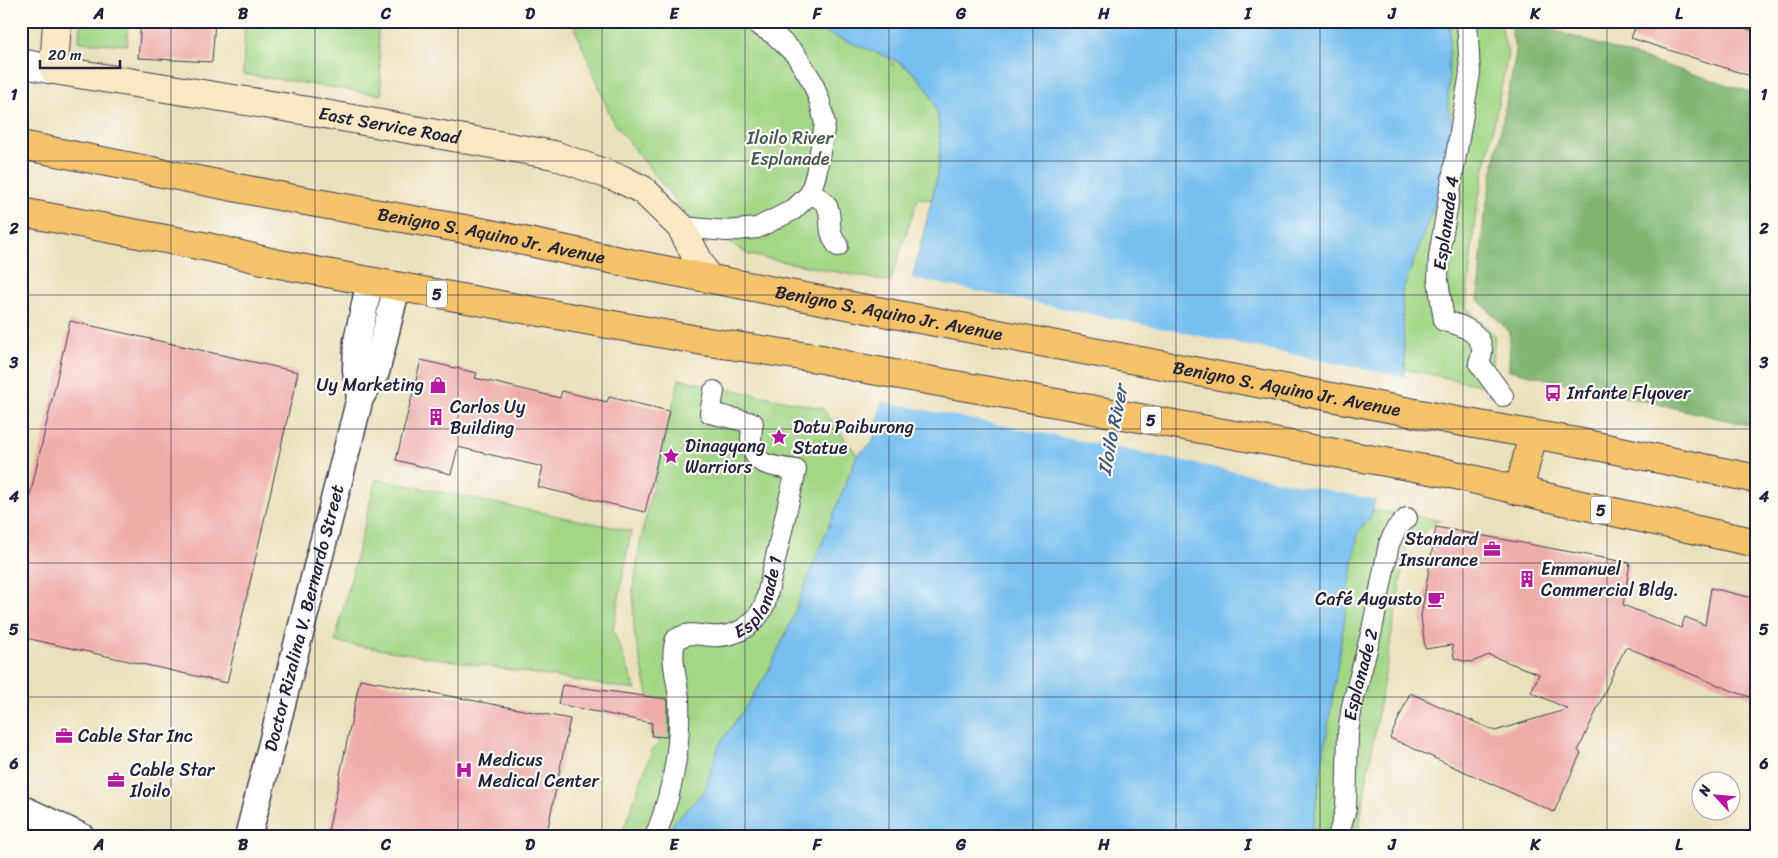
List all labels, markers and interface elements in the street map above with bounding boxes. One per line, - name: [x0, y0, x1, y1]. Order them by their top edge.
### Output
- text: A: [93, 0, 104, 28]
- text: B: [238, 0, 249, 28]
- text: C: [380, 0, 392, 28]
- text: D: [525, 0, 535, 28]
- text: E: [670, 0, 680, 28]
- text: F: [812, 0, 823, 28]
- text: G: [955, 0, 967, 28]
- text: H: [1097, 0, 1110, 28]
- text: I: [1244, 0, 1253, 28]
- text: J: [1387, 0, 1397, 28]
- text: K: [1529, 0, 1541, 28]
- text: L: [1675, 0, 1683, 28]
- scale bar: [40, 38, 120, 70]
- text: 20 m: [48, 42, 82, 68]
- text: 1: [11, 80, 18, 109]
- text: 1: [1761, 80, 1768, 109]
- street label: East Service Road: [316, 97, 464, 154]
- park label: Iloilo River Esplanade: [746, 122, 835, 175]
- street label: Esplanade 4: [1424, 174, 1468, 272]
- street label: Benigno S. Aquino Jr. Avenue: [375, 198, 608, 274]
- text: 2: [8, 214, 19, 243]
- text: 2: [1758, 214, 1769, 243]
- street label: Benigno S. Aquino Jr. Avenue: [772, 276, 1006, 350]
- road number: 5: [427, 280, 447, 308]
- text: 3: [9, 348, 19, 377]
- text: 3: [1759, 348, 1769, 377]
- street label: Benigno S. Aquino Jr. Avenue: [1170, 351, 1404, 426]
- place label: Uy Marketing: [317, 369, 424, 401]
- shop icon: Uy Marketing: [428, 375, 448, 395]
- place label: Infante Flyover: [1566, 377, 1692, 409]
- water label: Iloilo River: [1087, 379, 1138, 479]
- bus stop icon: Infante Flyover: [1543, 383, 1563, 403]
- place label: Carlos Uy Building: [450, 391, 526, 444]
- road number: 5: [1141, 406, 1161, 434]
- building icon: Carlos Uy Building: [426, 407, 446, 427]
- place label: Datu Paiburong Statue: [793, 411, 914, 464]
- place icon: Datu Paiburong Statue: [769, 427, 789, 447]
- place label: Dinagyang Warriors: [685, 430, 766, 483]
- place icon: Dinagyang Warriors: [661, 446, 681, 466]
- street label: Doctor Rizalina V. Bernardo Street: [254, 481, 353, 755]
- text: 4: [8, 482, 19, 511]
- text: 4: [1758, 482, 1769, 511]
- road number: 5: [1591, 496, 1611, 524]
- place label: Standard Insurance: [1398, 523, 1480, 576]
- office icon: Standard Insurance: [1482, 539, 1502, 559]
- street label: Esplanade 1: [728, 553, 792, 647]
- place label: Emmanuel Commercial Bldg.: [1541, 553, 1679, 606]
- building icon: Emmanuel Commercial Bldg.: [1517, 569, 1537, 589]
- place label: Café Augusto: [1315, 583, 1422, 615]
- cafe icon: Café Augusto: [1426, 589, 1446, 609]
- text: 5: [9, 615, 19, 644]
- text: 5: [1759, 615, 1769, 644]
- street label: Esplanade 2: [1334, 625, 1388, 723]
- place label: Cable Star Inc: [78, 720, 193, 752]
- office icon: Cable Star Inc: [54, 726, 74, 746]
- place label: Medicus Medical Center: [478, 744, 601, 797]
- text: 6: [8, 749, 19, 778]
- text: 6: [1758, 749, 1769, 778]
- place label: Cable Star Iloilo: [129, 754, 216, 807]
- hospital icon: Medicus Medical Center: [454, 760, 474, 780]
- office icon: Cable Star Iloilo: [106, 770, 126, 790]
- north arrow: [1690, 770, 1740, 820]
- text: N: [1691, 780, 1718, 801]
- text: A: [93, 830, 104, 858]
- text: B: [238, 830, 249, 858]
- text: C: [380, 830, 392, 858]
- text: D: [525, 830, 535, 858]
- text: E: [670, 830, 680, 858]
- text: F: [812, 830, 823, 858]
- text: G: [955, 830, 967, 858]
- text: H: [1097, 830, 1110, 858]
- text: I: [1244, 830, 1253, 858]
- text: J: [1387, 830, 1397, 858]
- text: K: [1529, 830, 1541, 858]
- text: L: [1675, 830, 1683, 858]

